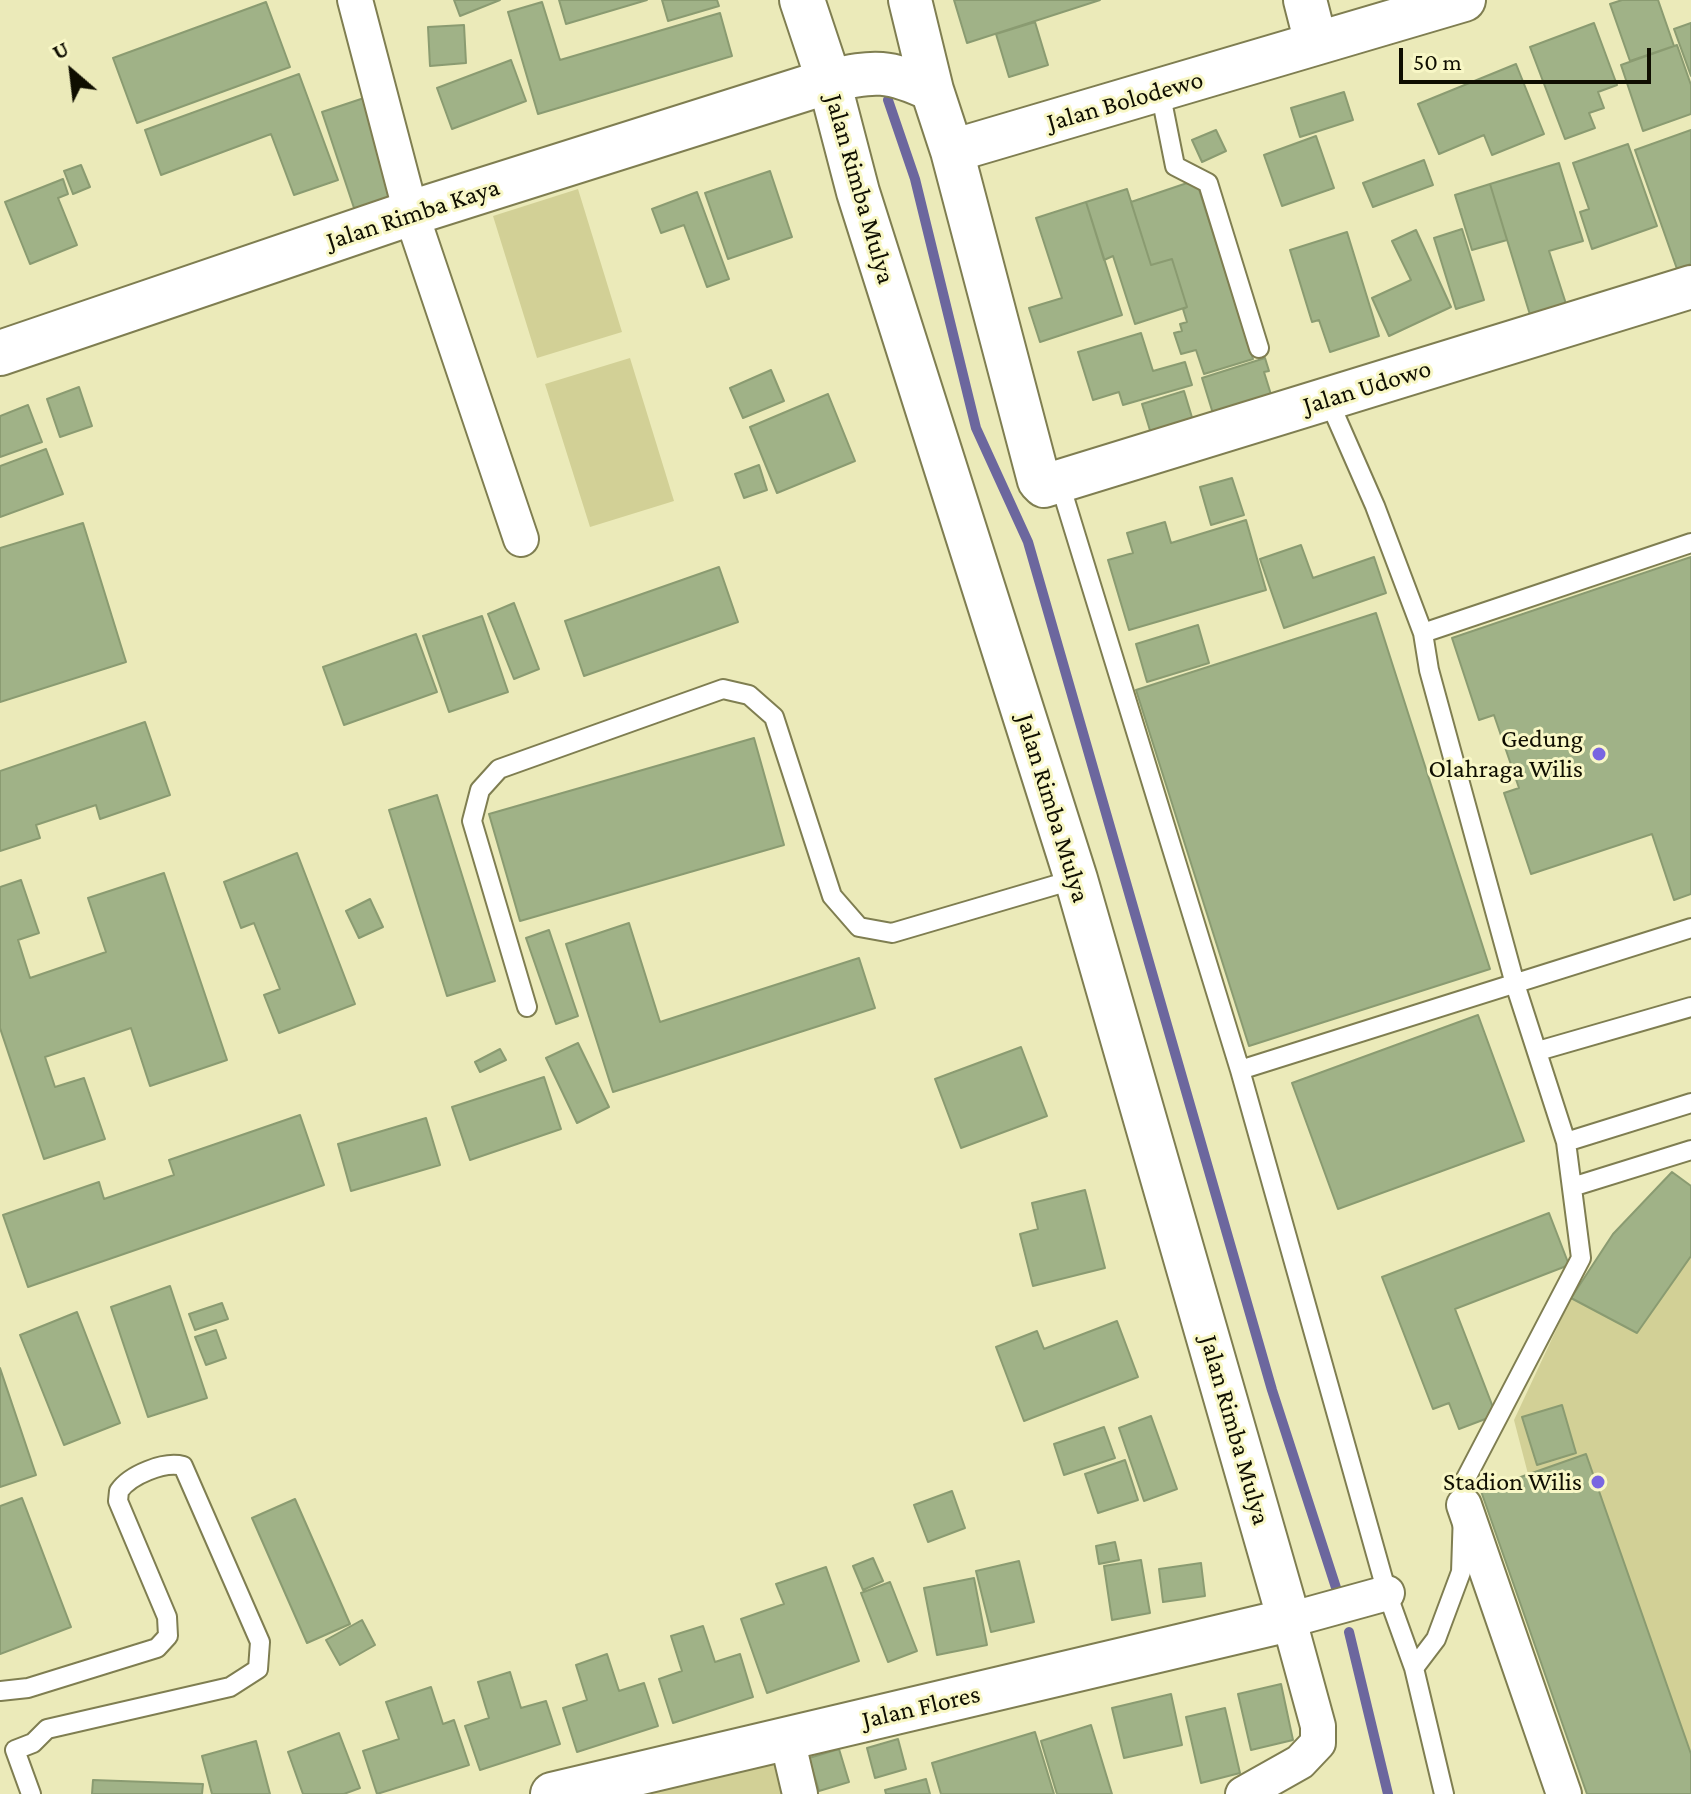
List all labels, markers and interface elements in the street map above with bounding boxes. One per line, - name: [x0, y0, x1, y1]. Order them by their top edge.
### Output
- north arrow: [32, 32, 112, 112]
- scale bar: [1403, 32, 1655, 82]
- text: U: [48, 36, 73, 65]
- text: 50 m: [1413, 48, 1462, 75]
- street label: Jalan Bolodewo: [1043, 64, 1207, 138]
- street label: Jalan Rimba Mulya: [818, 91, 902, 287]
- street label: Jalan Rimba Kaya: [322, 171, 504, 257]
- street label: Jalan Udowo: [1299, 353, 1435, 421]
- street label: Jalan Rimba Mulya: [1009, 710, 1097, 906]
- place label: Gedung Olahraga Wilis: [1429, 723, 1583, 784]
- marker: Gedung Olahraga Wilis: [1590, 745, 1608, 763]
- street label: Jalan Rimba Mulya: [1193, 1332, 1277, 1528]
- place label: Stadion Wilis: [1443, 1466, 1582, 1498]
- marker: Stadion Wilis: [1589, 1473, 1607, 1491]
- street label: Jalan Flores: [859, 1678, 983, 1736]

